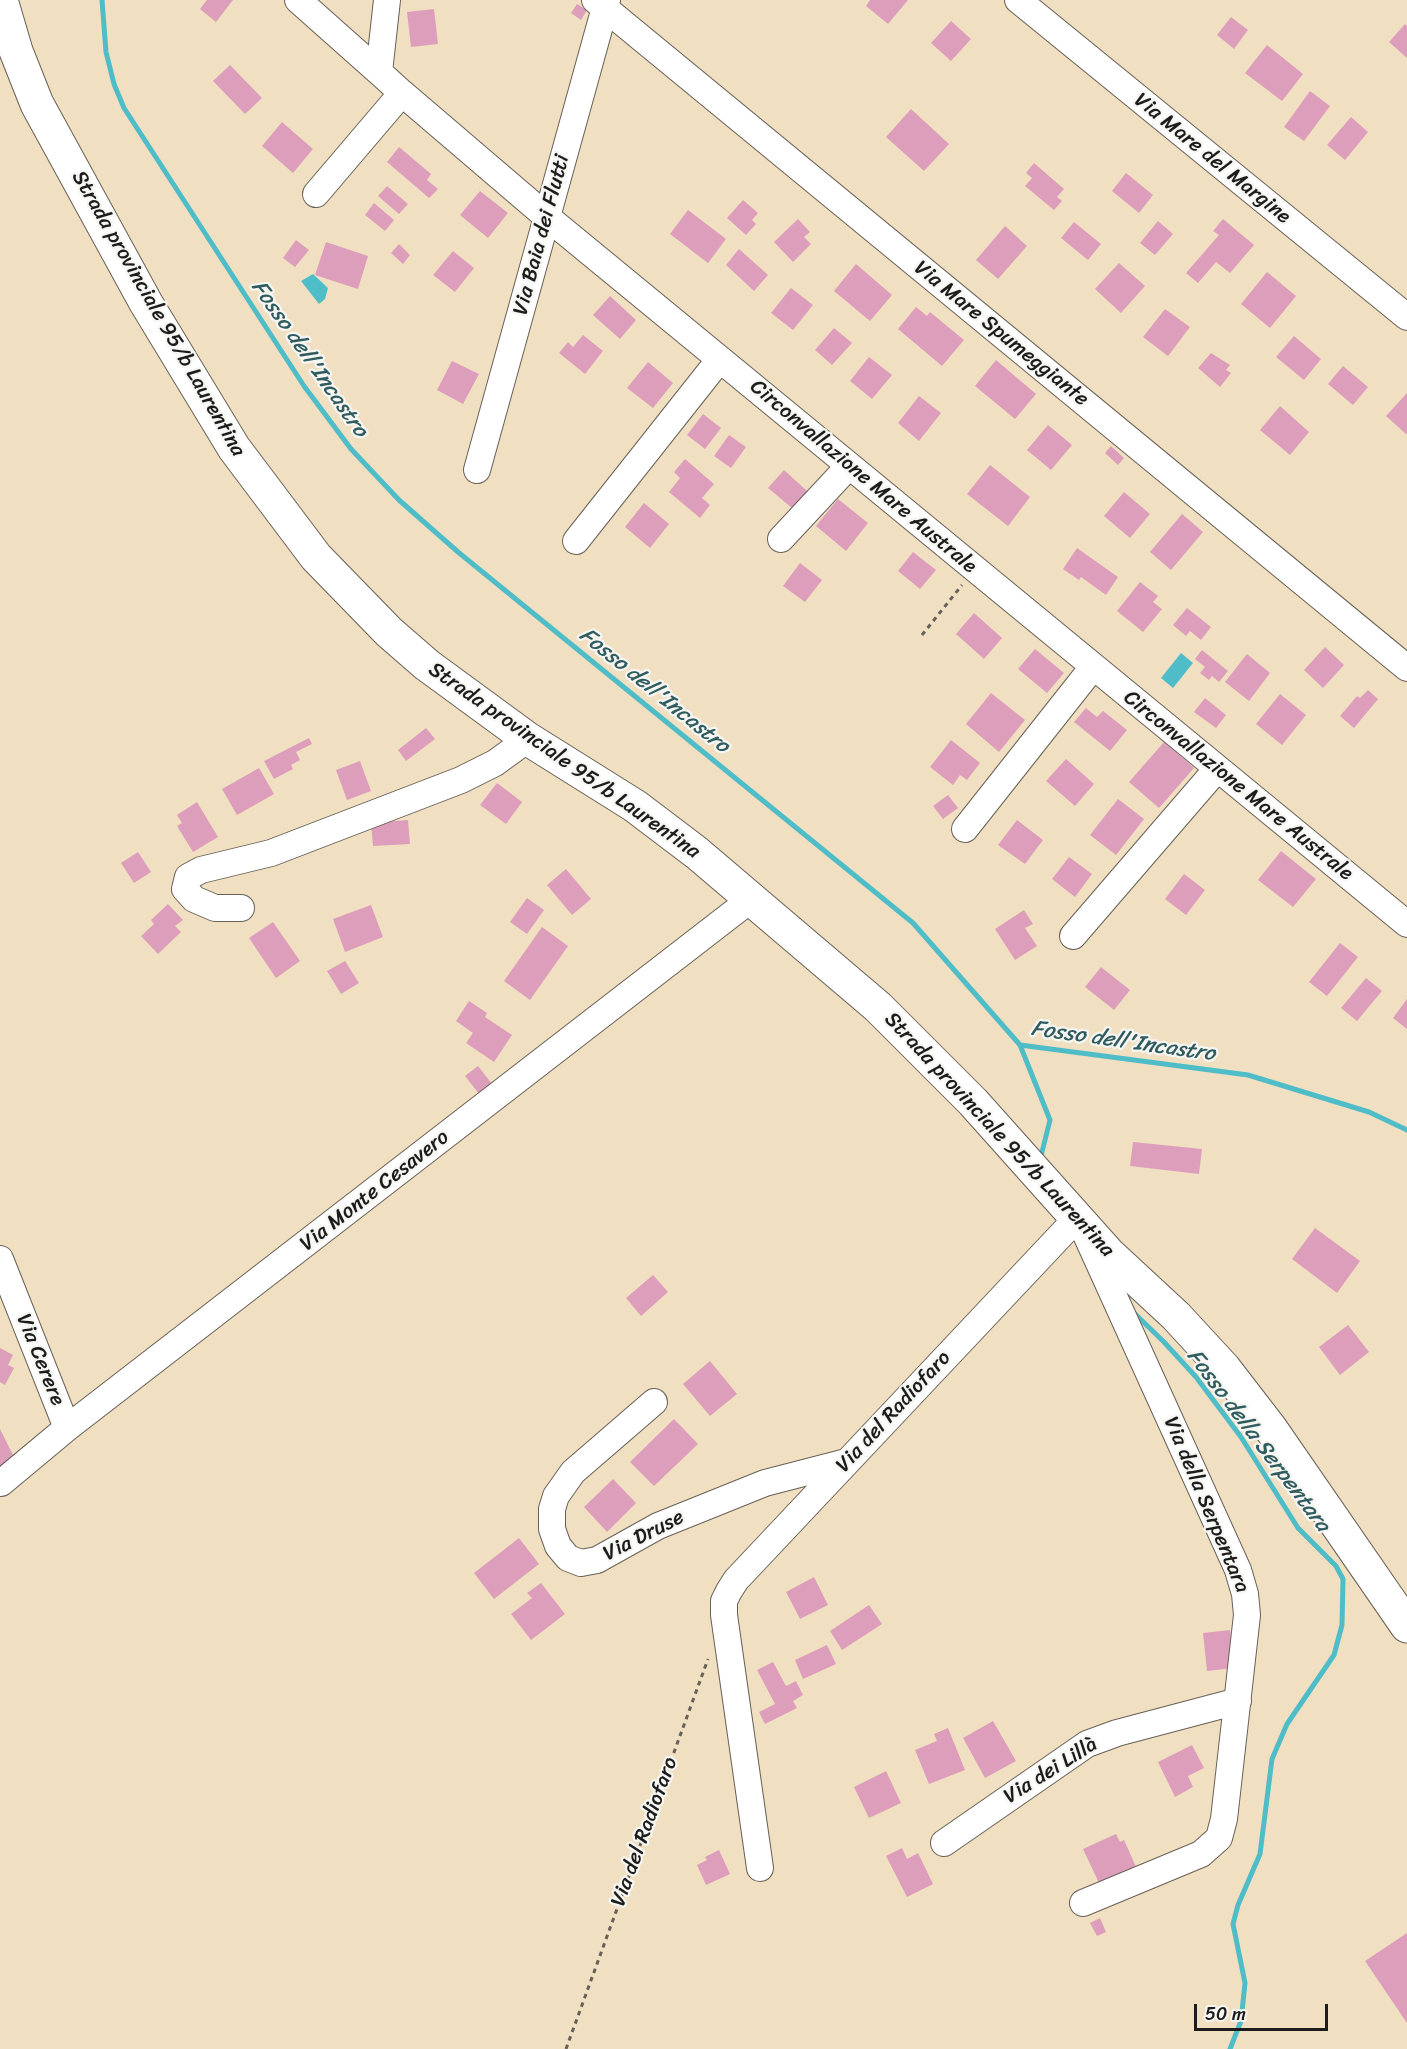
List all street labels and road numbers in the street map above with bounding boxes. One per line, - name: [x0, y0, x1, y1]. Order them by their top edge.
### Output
- street label: Via Mare del Margine: [1129, 88, 1295, 230]
- street label: Via Baia dei Flutti: [509, 152, 575, 318]
- street label: Strada provinciale 95/b Laurentina: [66, 167, 250, 461]
- street label: Via Mare Spumeggiante: [909, 256, 1093, 412]
- street label: Circonvallazione Mare Australe: [744, 375, 982, 579]
- street label: Strada provinciale 95/b Laurentina: [423, 657, 705, 865]
- street label: Circonvallazione Mare Australe: [1118, 685, 1358, 887]
- street label: Strada provinciale 95/b Laurentina: [879, 1007, 1119, 1263]
- street label: Via Monte Cesavero: [295, 1125, 455, 1257]
- street label: Via Cerere: [10, 1311, 70, 1409]
- street label: Via del Radiofaro: [831, 1346, 957, 1478]
- street label: Via della Serpentara: [1158, 1413, 1254, 1597]
- street label: Via Druse: [599, 1505, 689, 1567]
- street label: Via dei Lillà: [1000, 1732, 1102, 1810]
- street label: Via del Radiofaro: [606, 1754, 684, 1910]

